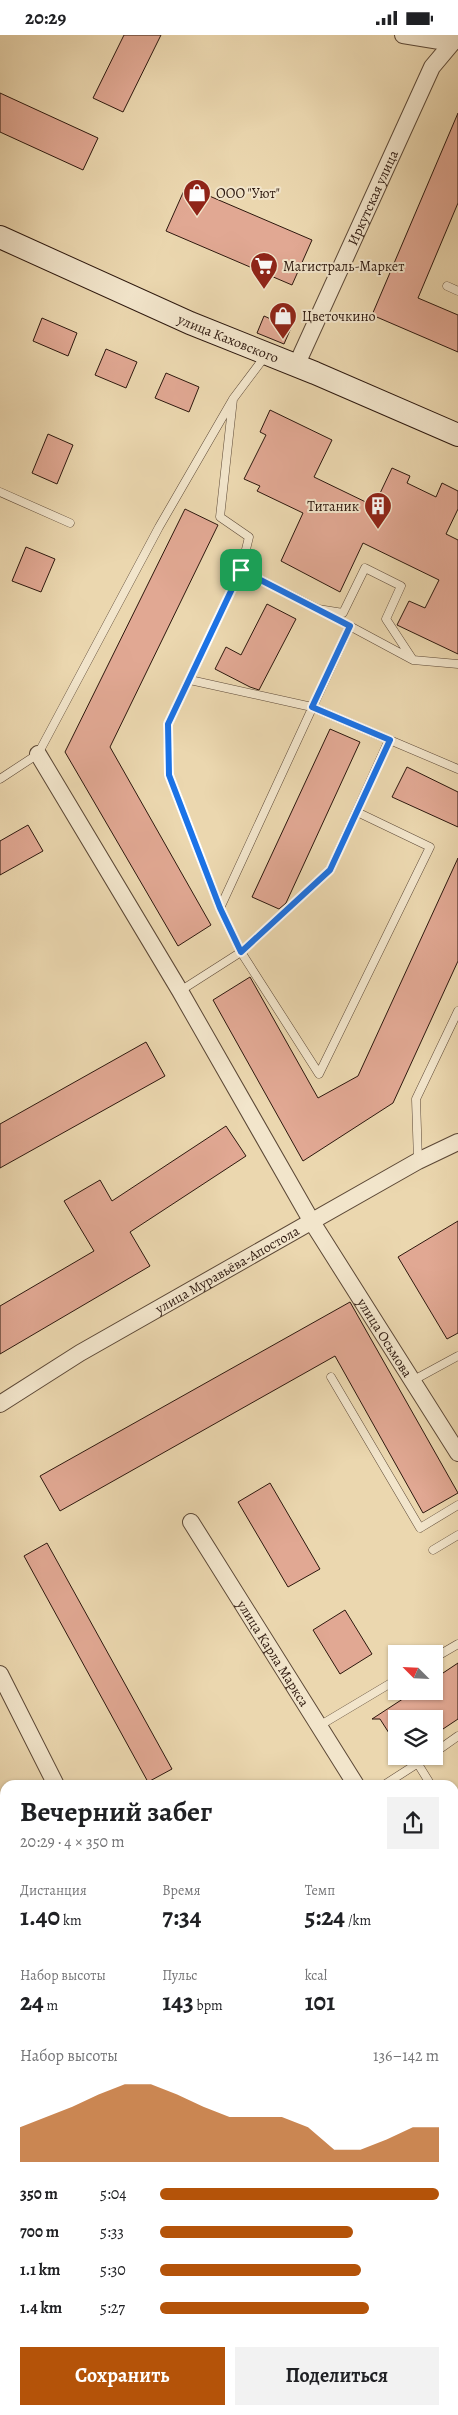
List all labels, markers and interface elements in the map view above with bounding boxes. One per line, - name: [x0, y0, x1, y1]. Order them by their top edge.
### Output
- text: 20:29: [25, 5, 66, 31]
- street label: Иркутская улица: [343, 147, 403, 248]
- shop icon: ООО "Уют": [182, 178, 212, 217]
- place label: ООО "Уют": [216, 184, 280, 203]
- supermarket icon: Магистраль-Маркет: [249, 251, 279, 290]
- place label: Магистраль-Маркет: [283, 257, 404, 276]
- shop icon: Цветочкино: [268, 301, 298, 340]
- place label: Цветочкино: [302, 307, 376, 326]
- street label: улица Каховского: [174, 309, 282, 368]
- building icon: Титаник: [363, 491, 393, 530]
- place label: Титаник: [307, 497, 359, 516]
- pin: [220, 549, 262, 591]
- icon: arrive: [227, 556, 255, 584]
- street label: улица Муравьёва-Апостола: [151, 1221, 303, 1319]
- street label: улица Осьмова: [352, 1294, 417, 1381]
- street label: улица Карла Маркса: [232, 1596, 314, 1711]
- north arrow: [388, 1645, 442, 1700]
- map controls: [388, 1645, 443, 1765]
- button: layers: [388, 1710, 443, 1765]
- text: Вечерний забег: [20, 1793, 212, 1831]
- button: share: [387, 1797, 439, 1849]
- text: 20:29 · 4 × 350 m: [20, 1831, 125, 1853]
- text: Дистанция: [20, 1881, 87, 1900]
- text: Время: [162, 1881, 200, 1900]
- text: Темп: [305, 1881, 335, 1900]
- text: 1.40: [20, 1900, 60, 1934]
- text: 7:34: [162, 1900, 201, 1934]
- text: 5:24: [305, 1900, 345, 1934]
- text: km: [60, 1911, 82, 1930]
- text: /km: [345, 1911, 371, 1930]
- text: Набор высоты: [20, 1966, 106, 1985]
- text: Пульс: [162, 1966, 197, 1985]
- text: kcal: [305, 1966, 327, 1985]
- text: 24: [20, 1985, 44, 2019]
- text: 143: [162, 1985, 194, 2019]
- text: 101: [305, 1985, 335, 2019]
- text: m: [44, 1996, 58, 2015]
- text: bpm: [194, 1996, 223, 2015]
- text: Набор высоты: [20, 2045, 118, 2067]
- text: 136–142 m: [373, 2045, 439, 2067]
- text: 350 m: [20, 2183, 58, 2205]
- text: 5:04: [100, 2183, 126, 2205]
- text: 700 m: [20, 2221, 59, 2243]
- text: 5:33: [100, 2221, 124, 2243]
- text: 1.1 km: [20, 2259, 60, 2281]
- text: 5:30: [100, 2259, 126, 2281]
- text: 1.4 km: [20, 2297, 62, 2319]
- text: 5:27: [100, 2297, 125, 2319]
- button: Сохранить: [20, 2347, 225, 2405]
- button: Поделиться: [235, 2347, 439, 2405]

